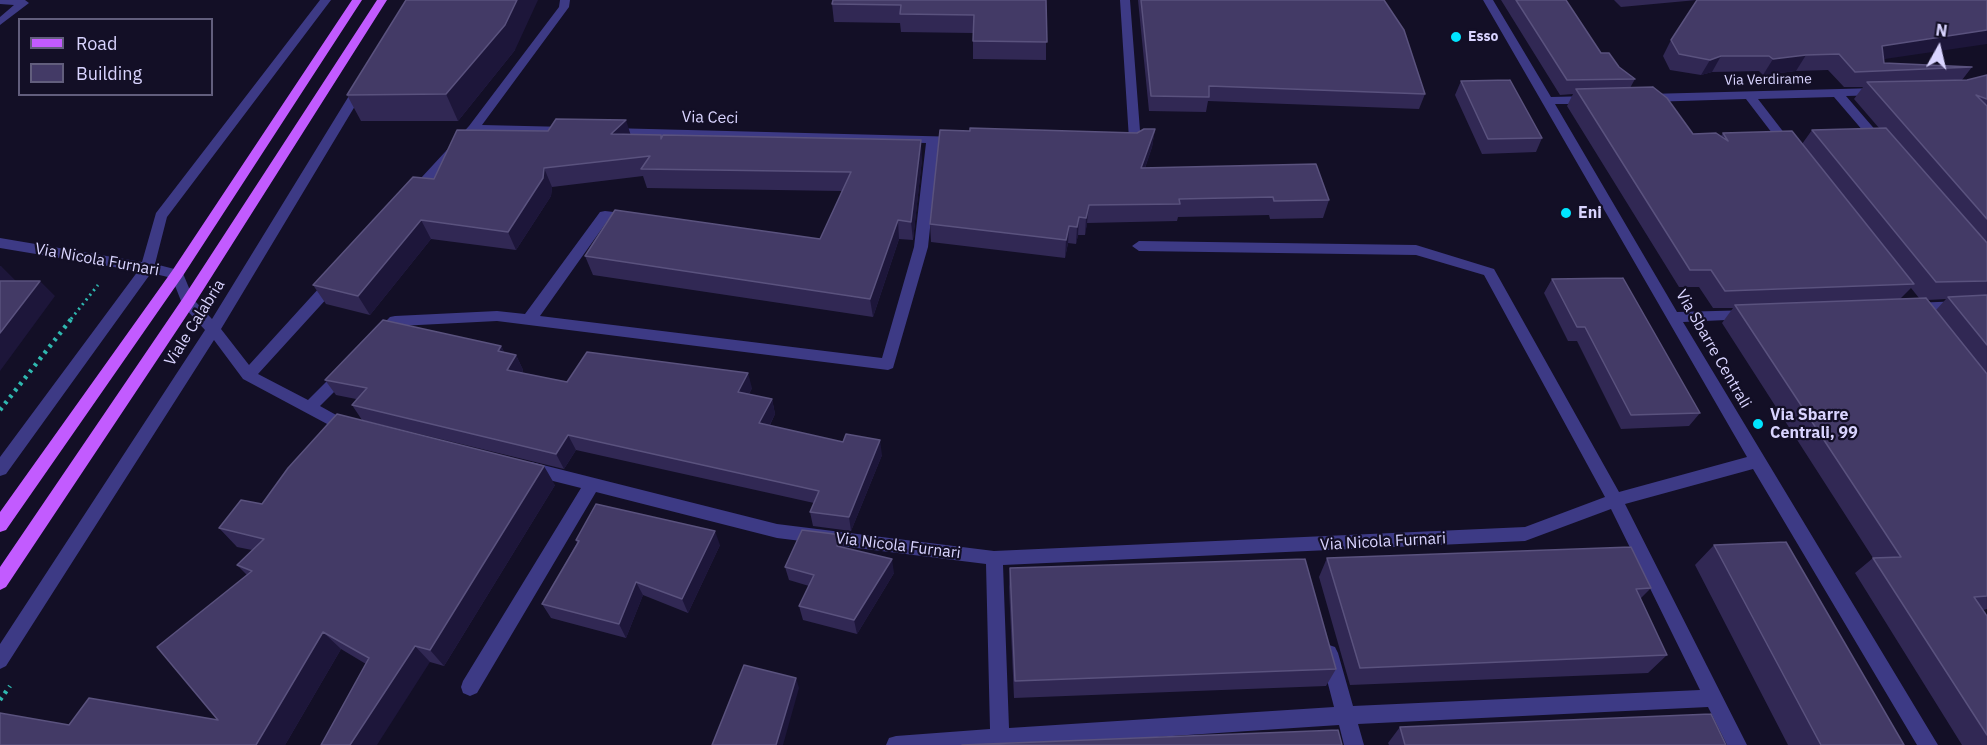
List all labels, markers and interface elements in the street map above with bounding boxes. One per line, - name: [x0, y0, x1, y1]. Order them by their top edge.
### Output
- legend: [18, 18, 213, 96]
- north arrow: [1909, 18, 1969, 78]
- text: N: [1934, 19, 1949, 41]
- place label: Esso: [1468, 29, 1498, 45]
- marker: Esso: [1449, 30, 1463, 44]
- text: Road: [76, 32, 117, 55]
- text: Building: [76, 62, 142, 85]
- street label: Via Verdirame: [1724, 71, 1812, 89]
- street label: Via Ceci: [681, 108, 739, 128]
- place label: Eni: [1578, 203, 1602, 223]
- marker: Eni: [1559, 206, 1573, 220]
- street label: Via Nicola Furnari: [33, 240, 161, 280]
- street label: Viale Calabria: [161, 276, 229, 370]
- street label: Via Sbarre Centrali: [1671, 286, 1755, 412]
- place label: Via Sbarre Centrali, 99: [1770, 405, 1858, 443]
- marker: Via Sbarre Centrali, 99: [1751, 417, 1765, 431]
- street label: Via Nicola Furnari: [834, 529, 962, 563]
- street label: Via Nicola Furnari: [1320, 529, 1446, 555]

